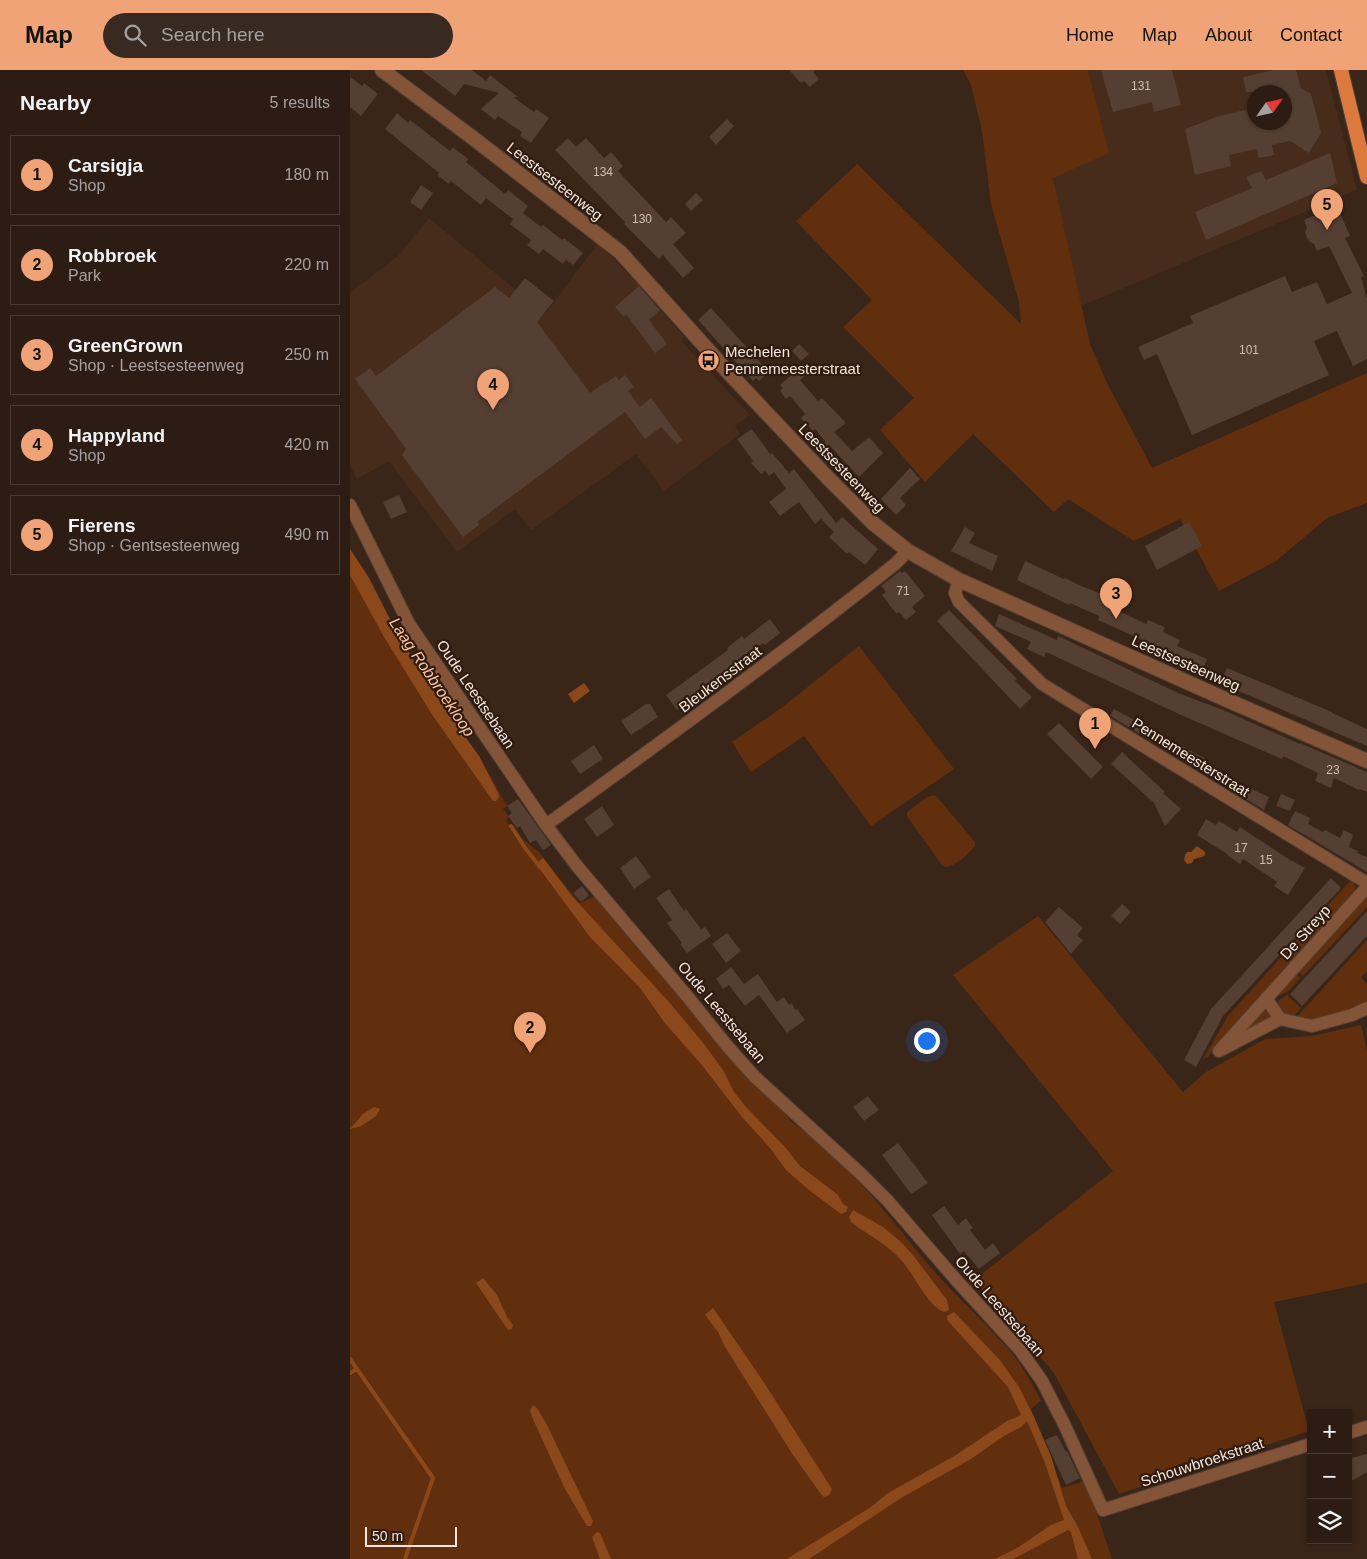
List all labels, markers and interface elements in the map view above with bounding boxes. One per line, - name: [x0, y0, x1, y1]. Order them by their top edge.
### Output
- search box: [103, 13, 453, 58]
- text: Map: [25, 21, 73, 48]
- icon: search: [121, 21, 149, 49]
- text: Search here: [161, 24, 265, 45]
- text: Home: [1066, 25, 1114, 45]
- text: Map: [1142, 25, 1177, 45]
- text: About: [1205, 25, 1252, 45]
- text: Contact: [1280, 25, 1342, 45]
- house number: 131: [1131, 79, 1151, 93]
- north arrow: [1247, 85, 1292, 130]
- text: Nearby: [20, 91, 91, 114]
- text: 5 results: [270, 94, 330, 111]
- street label: Leestsesteenweg: [504, 138, 606, 224]
- text: Carsigja: [68, 155, 143, 176]
- house number: 134: [593, 165, 613, 179]
- text: 1: [33, 166, 41, 183]
- text: 180 m: [285, 166, 329, 183]
- text: Shop: [68, 177, 105, 194]
- pin: 5: [1311, 189, 1343, 230]
- house number: 130: [632, 212, 652, 226]
- text: Robbroek: [68, 245, 157, 266]
- text: 2: [33, 256, 41, 273]
- text: 220 m: [285, 256, 329, 273]
- text: Park: [68, 267, 101, 284]
- text: GreenGrown: [68, 335, 183, 356]
- place label: Mechelen Pennemeesterstraat: [725, 343, 861, 377]
- house number: 101: [1239, 343, 1259, 357]
- text: 3: [33, 346, 41, 363]
- text: 250 m: [285, 346, 329, 363]
- bus stop icon: Mechelen Pennemeesterstraat: [697, 348, 721, 372]
- text: Shop · Leestsesteenweg: [68, 357, 244, 374]
- pin: 4: [477, 369, 509, 410]
- street label: Leestsesteenweg: [795, 420, 889, 516]
- text: Happyland: [68, 425, 165, 446]
- text: 4: [33, 436, 41, 453]
- text: 420 m: [285, 436, 329, 453]
- text: Shop: [68, 447, 105, 464]
- text: Fierens: [68, 515, 136, 536]
- text: 5: [33, 526, 41, 543]
- text: 490 m: [285, 526, 329, 543]
- text: Shop · Gentsesteenweg: [68, 537, 240, 554]
- pin: 3: [1100, 578, 1132, 619]
- house number: 71: [896, 584, 910, 598]
- water label: Laag Robbroekloop: [386, 614, 478, 740]
- street label: Leestsesteenweg: [1129, 631, 1243, 695]
- street label: Oude Leestsebaan: [434, 637, 518, 751]
- street label: Bleukensstraat: [675, 642, 765, 716]
- pin: 1: [1079, 708, 1111, 749]
- street label: Pennemeesterstraat: [1129, 714, 1253, 800]
- house number: 23: [1326, 763, 1340, 777]
- house number: 17: [1234, 841, 1248, 855]
- house number: 15: [1259, 853, 1273, 867]
- street label: De Streyp: [1276, 902, 1334, 962]
- street label: Oude Leestsebaan: [675, 958, 769, 1066]
- pin: 2: [514, 1012, 546, 1053]
- your location: [914, 1028, 940, 1054]
- street label: Oude Leestsebaan: [952, 1253, 1048, 1359]
- map controls: [1307, 1409, 1352, 1544]
- button: +: [1307, 1409, 1352, 1454]
- street label: Schouwbroekstraat: [1138, 1434, 1266, 1490]
- button: −: [1307, 1454, 1352, 1499]
- button: layers: [1307, 1499, 1352, 1544]
- scale bar: [365, 1524, 458, 1547]
- text: 50 m: [372, 1528, 403, 1544]

